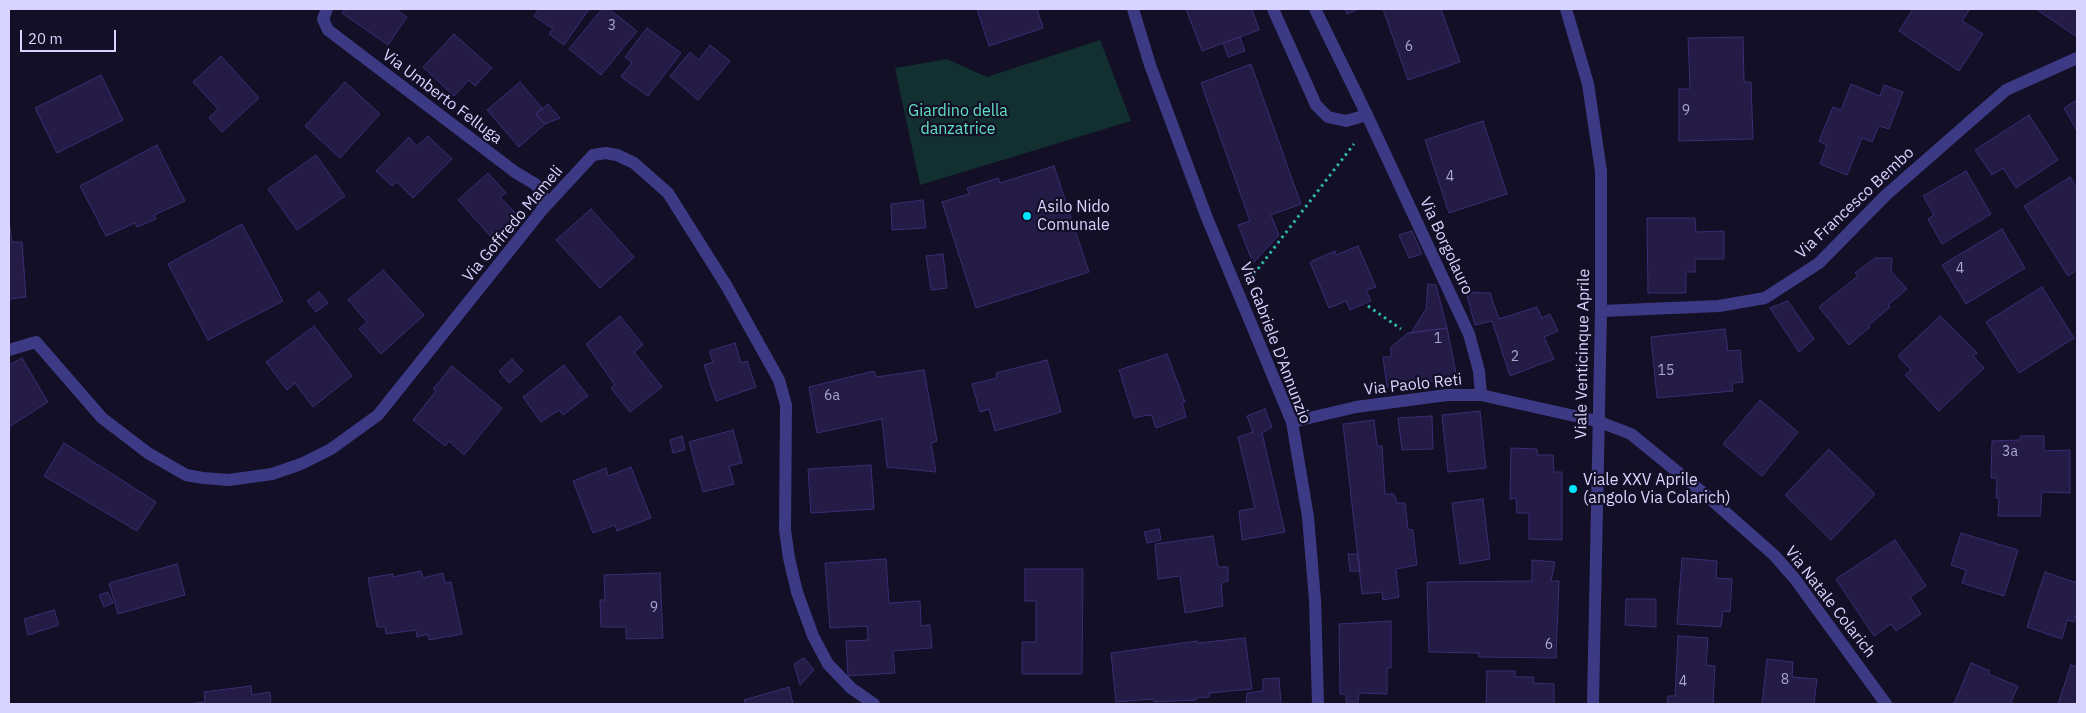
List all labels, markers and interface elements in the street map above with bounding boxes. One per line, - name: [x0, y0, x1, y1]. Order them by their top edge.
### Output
- house number: 3: [608, 18, 616, 34]
- scale bar: [22, 20, 119, 52]
- text: 20 m: [28, 29, 63, 48]
- house number: 6: [1405, 39, 1413, 55]
- street label: Via Umberto Felluga: [378, 46, 506, 148]
- park label: Giardino della danzatrice: [908, 101, 1008, 139]
- house number: 9: [1682, 103, 1690, 119]
- street label: Via Francesco Bembo: [1792, 143, 1918, 263]
- street label: Via Goffredo Mameli: [459, 162, 567, 286]
- house number: 4: [1446, 169, 1454, 185]
- street label: Via Borgolauro: [1415, 194, 1477, 298]
- place label: Asilo Nido Comunale: [1037, 197, 1110, 235]
- marker: Asilo Nido Comunale: [1021, 210, 1033, 222]
- street label: Via Gabriele D'Annunzio: [1235, 260, 1315, 426]
- house number: 4: [1956, 261, 1964, 277]
- street label: Viale Venticinque Aprile: [1572, 269, 1594, 439]
- house number: 1: [1434, 331, 1442, 347]
- house number: 2: [1511, 349, 1519, 365]
- house number: 15: [1658, 363, 1674, 379]
- street label: Via Paolo Reti: [1363, 370, 1463, 400]
- house number: 6a: [824, 388, 840, 404]
- house number: 3a: [2002, 444, 2018, 460]
- place label: Viale XXV Aprile (angolo Via Colarich): [1583, 470, 1731, 508]
- marker: Viale XXV Aprile (angolo Via Colarich): [1567, 483, 1579, 495]
- street label: Via Natale Colarich: [1781, 543, 1879, 661]
- house number: 9: [650, 600, 658, 616]
- house number: 6: [1545, 637, 1553, 653]
- house number: 8: [1781, 672, 1789, 688]
- house number: 4: [1679, 674, 1687, 690]

